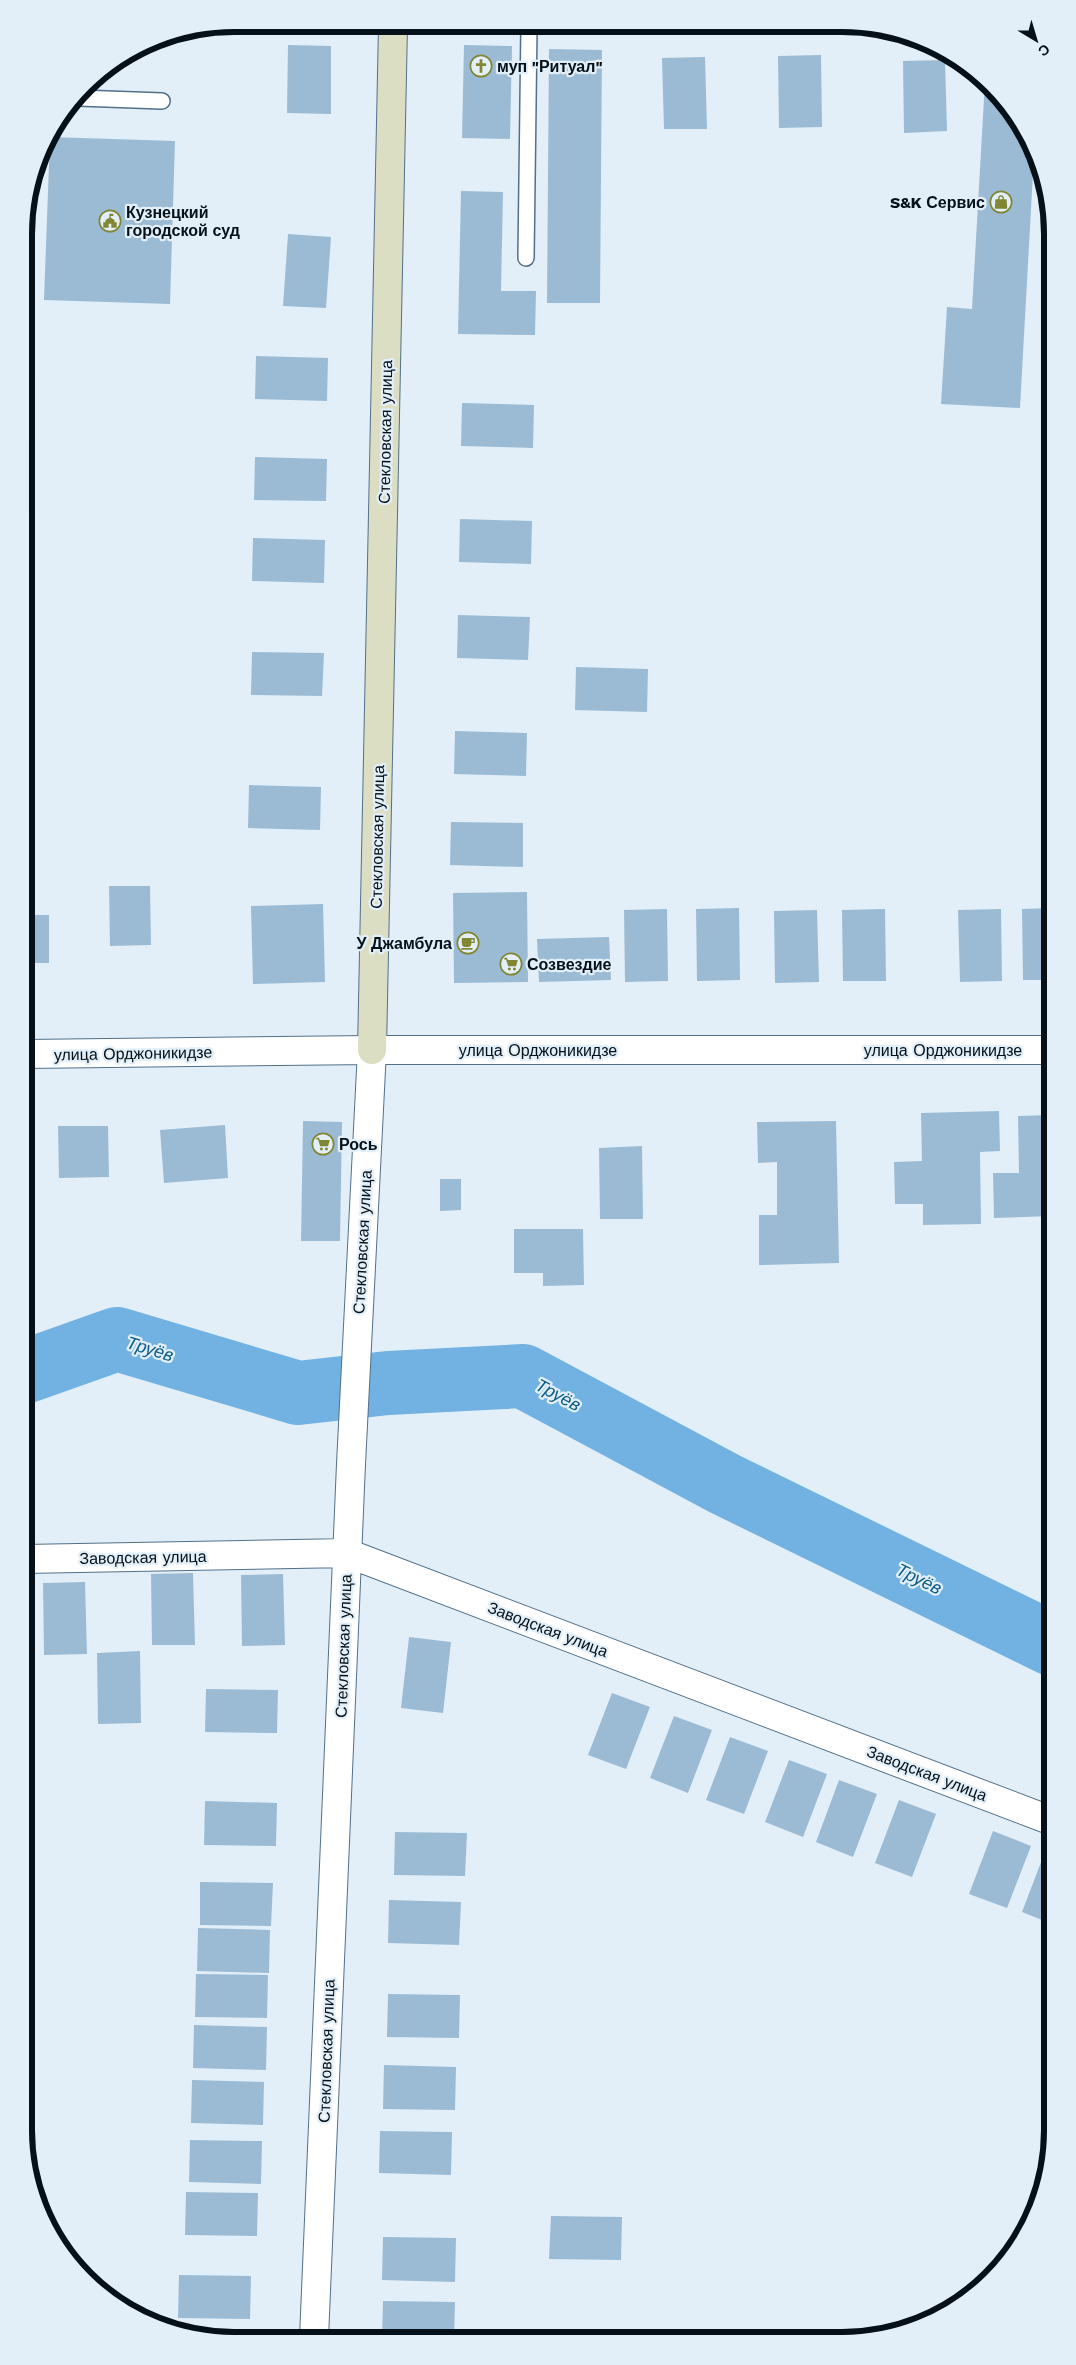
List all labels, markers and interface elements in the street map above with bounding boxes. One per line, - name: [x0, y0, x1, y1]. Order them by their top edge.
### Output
- north arrow: [1011, 15, 1061, 65]
- text: С: [1035, 41, 1053, 60]
- church icon: муп "Ритуал": [469, 54, 493, 78]
- place label: муп "Ритуал": [497, 57, 603, 76]
- shop icon: S&K Сервис: [989, 190, 1013, 214]
- place label: S&K Сервис: [890, 193, 985, 212]
- place label: Кузнецкий городской суд: [126, 203, 240, 240]
- public building icon: Кузнецкий городской суд: [98, 209, 122, 233]
- street label: Стекловская улица: [375, 360, 396, 504]
- street label: Стекловская улица: [367, 765, 388, 909]
- cafe icon: У Джамбула: [456, 931, 480, 955]
- place label: У Джамбула: [357, 934, 452, 953]
- supermarket icon: Созвездие: [499, 952, 523, 976]
- place label: Созвездие: [527, 955, 612, 974]
- street label: улица Орджоникидзе: [459, 1041, 617, 1060]
- street label: улица Орджоникидзе: [864, 1041, 1022, 1060]
- street label: улица Орджоникидзе: [54, 1043, 212, 1064]
- supermarket icon: Рось: [311, 1132, 335, 1156]
- place label: Рось: [339, 1135, 378, 1154]
- street label: Стекловская улица: [349, 1170, 376, 1314]
- water label: Труёв: [124, 1331, 176, 1366]
- water label: Труёв: [532, 1374, 584, 1415]
- street label: Заводская улица: [79, 1547, 207, 1568]
- water label: Труёв: [893, 1559, 945, 1599]
- street label: Стекловская улица: [331, 1574, 356, 1718]
- street label: Заводская улица: [485, 1598, 611, 1661]
- street label: Заводская улица: [864, 1742, 990, 1805]
- street label: Стекловская улица: [314, 1979, 339, 2123]

